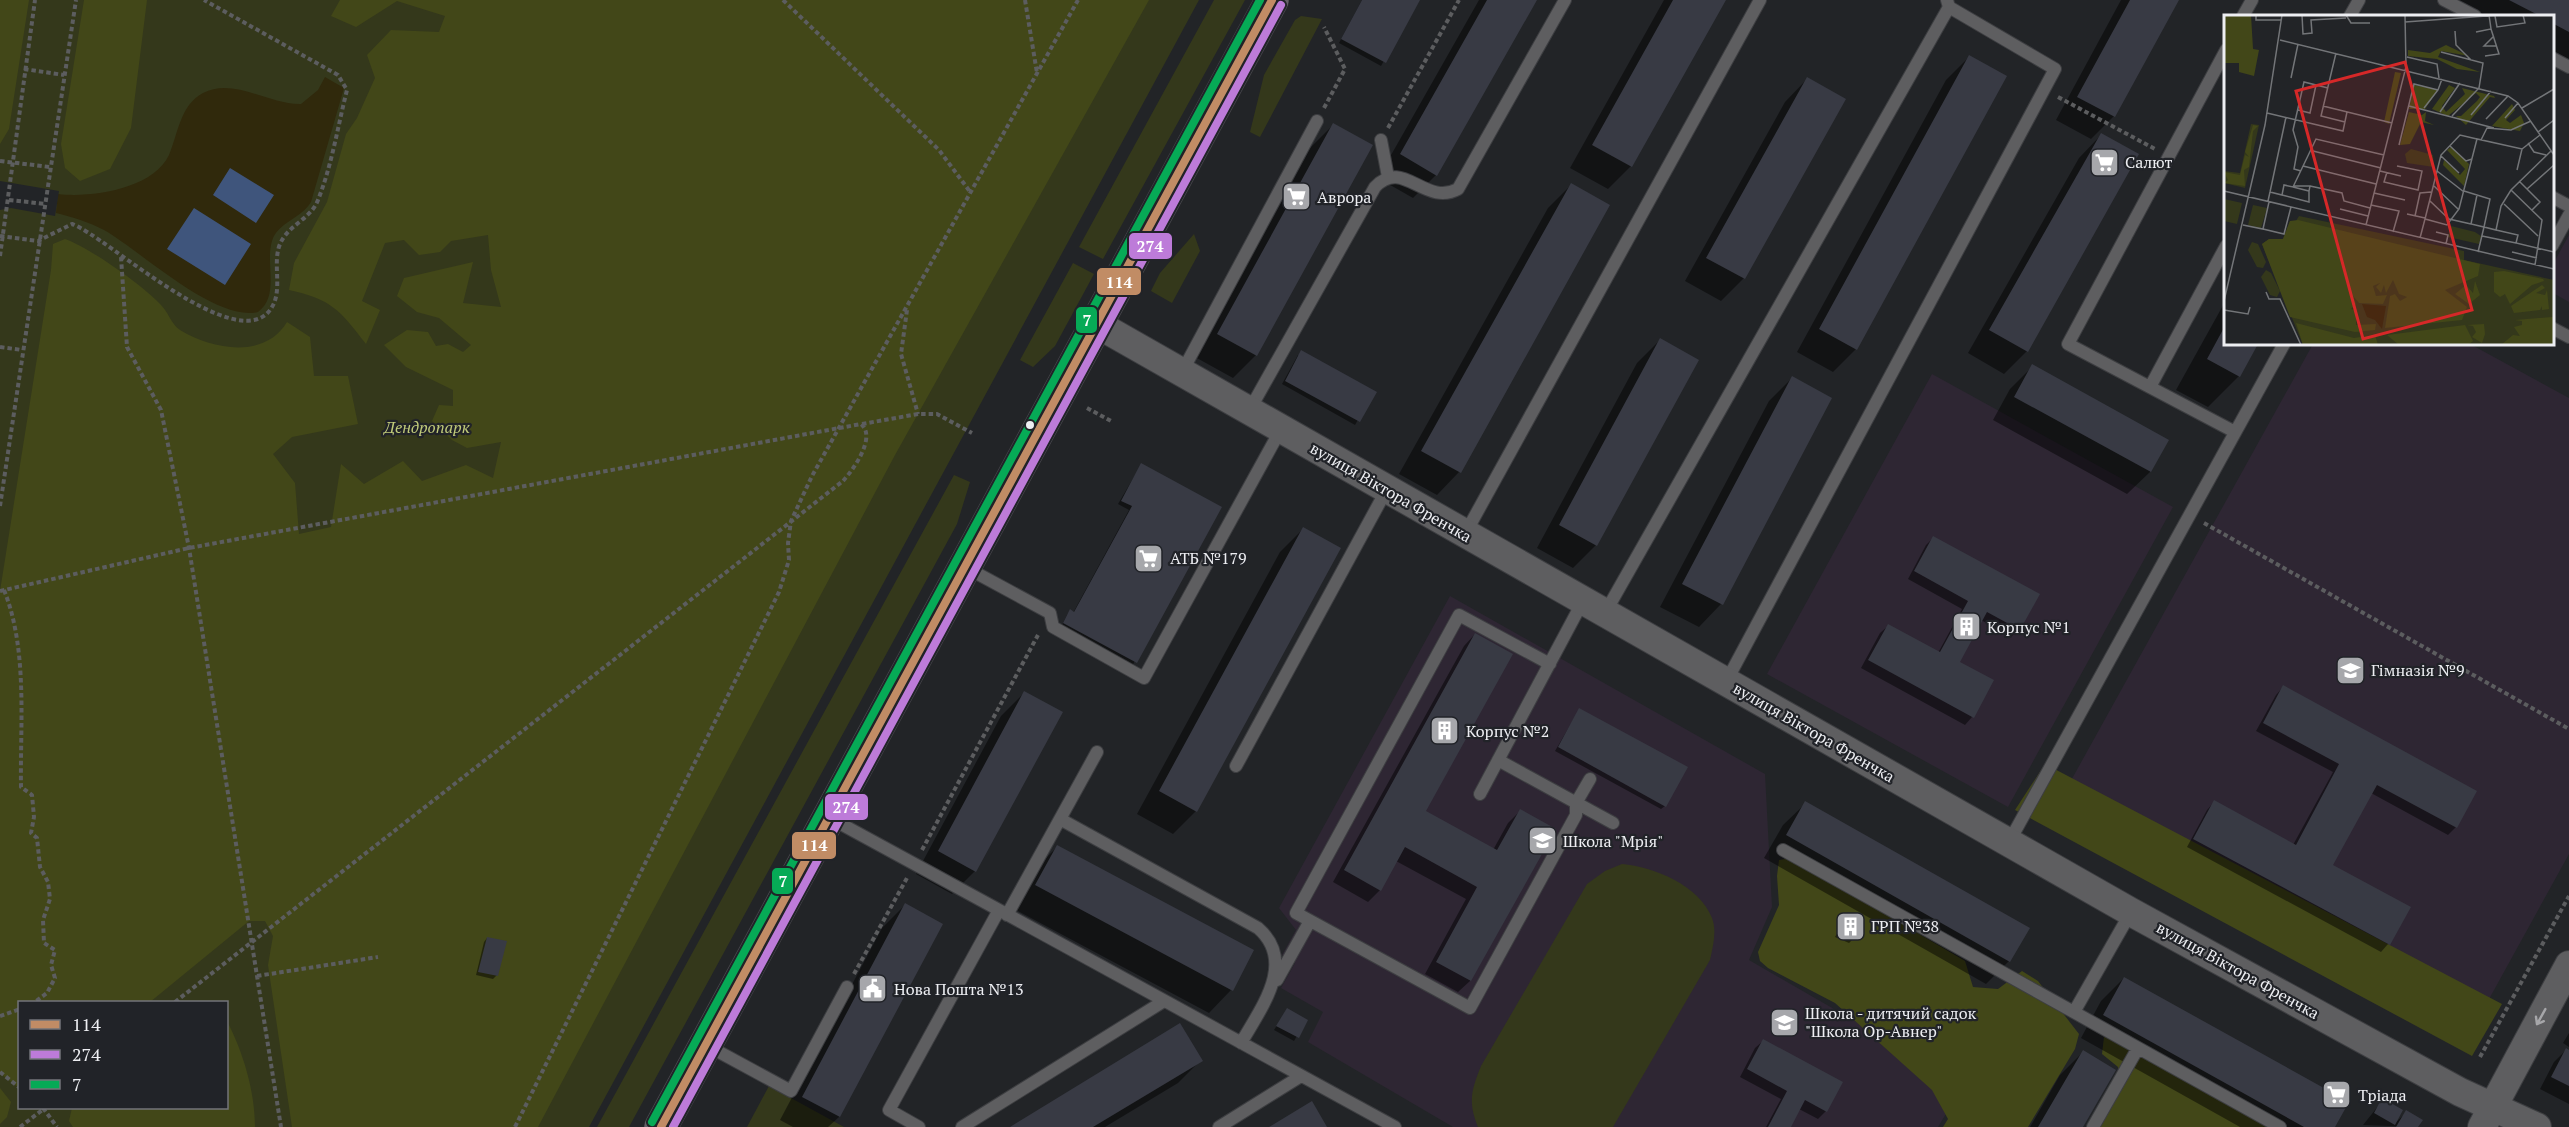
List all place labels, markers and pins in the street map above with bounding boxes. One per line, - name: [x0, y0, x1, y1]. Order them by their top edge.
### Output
- supermarket icon: Салют: [2088, 146, 2120, 178]
- place label: Салют: [2125, 151, 2172, 173]
- supermarket icon: Аврора: [1280, 181, 1312, 213]
- place label: Аврора: [1317, 186, 1371, 208]
- unlabelled marker: [1024, 419, 1036, 431]
- supermarket icon: АТБ №179: [1133, 542, 1165, 574]
- place label: АТБ №179: [1170, 547, 1247, 569]
- building icon: Корпус №1: [1950, 611, 1982, 643]
- place label: Корпус №1: [1987, 616, 2070, 638]
- school or university icon: Гімназія №9: [2334, 654, 2366, 686]
- place label: Гімназія №9: [2371, 659, 2465, 681]
- building icon: Корпус №2: [1429, 715, 1461, 747]
- place label: Корпус №2: [1466, 720, 1549, 742]
- school or university icon: Школа "Мрія": [1526, 825, 1558, 857]
- place label: Школа "Мрія": [1563, 830, 1663, 852]
- building icon: ГРП №38: [1834, 910, 1866, 942]
- place label: ГРП №38: [1871, 915, 1939, 937]
- public building icon: Нова Пошта №13: [857, 973, 889, 1005]
- place label: Нова Пошта №13: [894, 978, 1024, 1000]
- place label: Школа - дитячий садок "Школа Ор-Авнер": [1805, 1002, 1977, 1042]
- school or university icon: Школа - дитячий садок "Школа Ор-Авнер": [1768, 1006, 1800, 1038]
- supermarket icon: Тріада: [2321, 1079, 2353, 1111]
- place label: Тріада: [2358, 1084, 2407, 1106]

